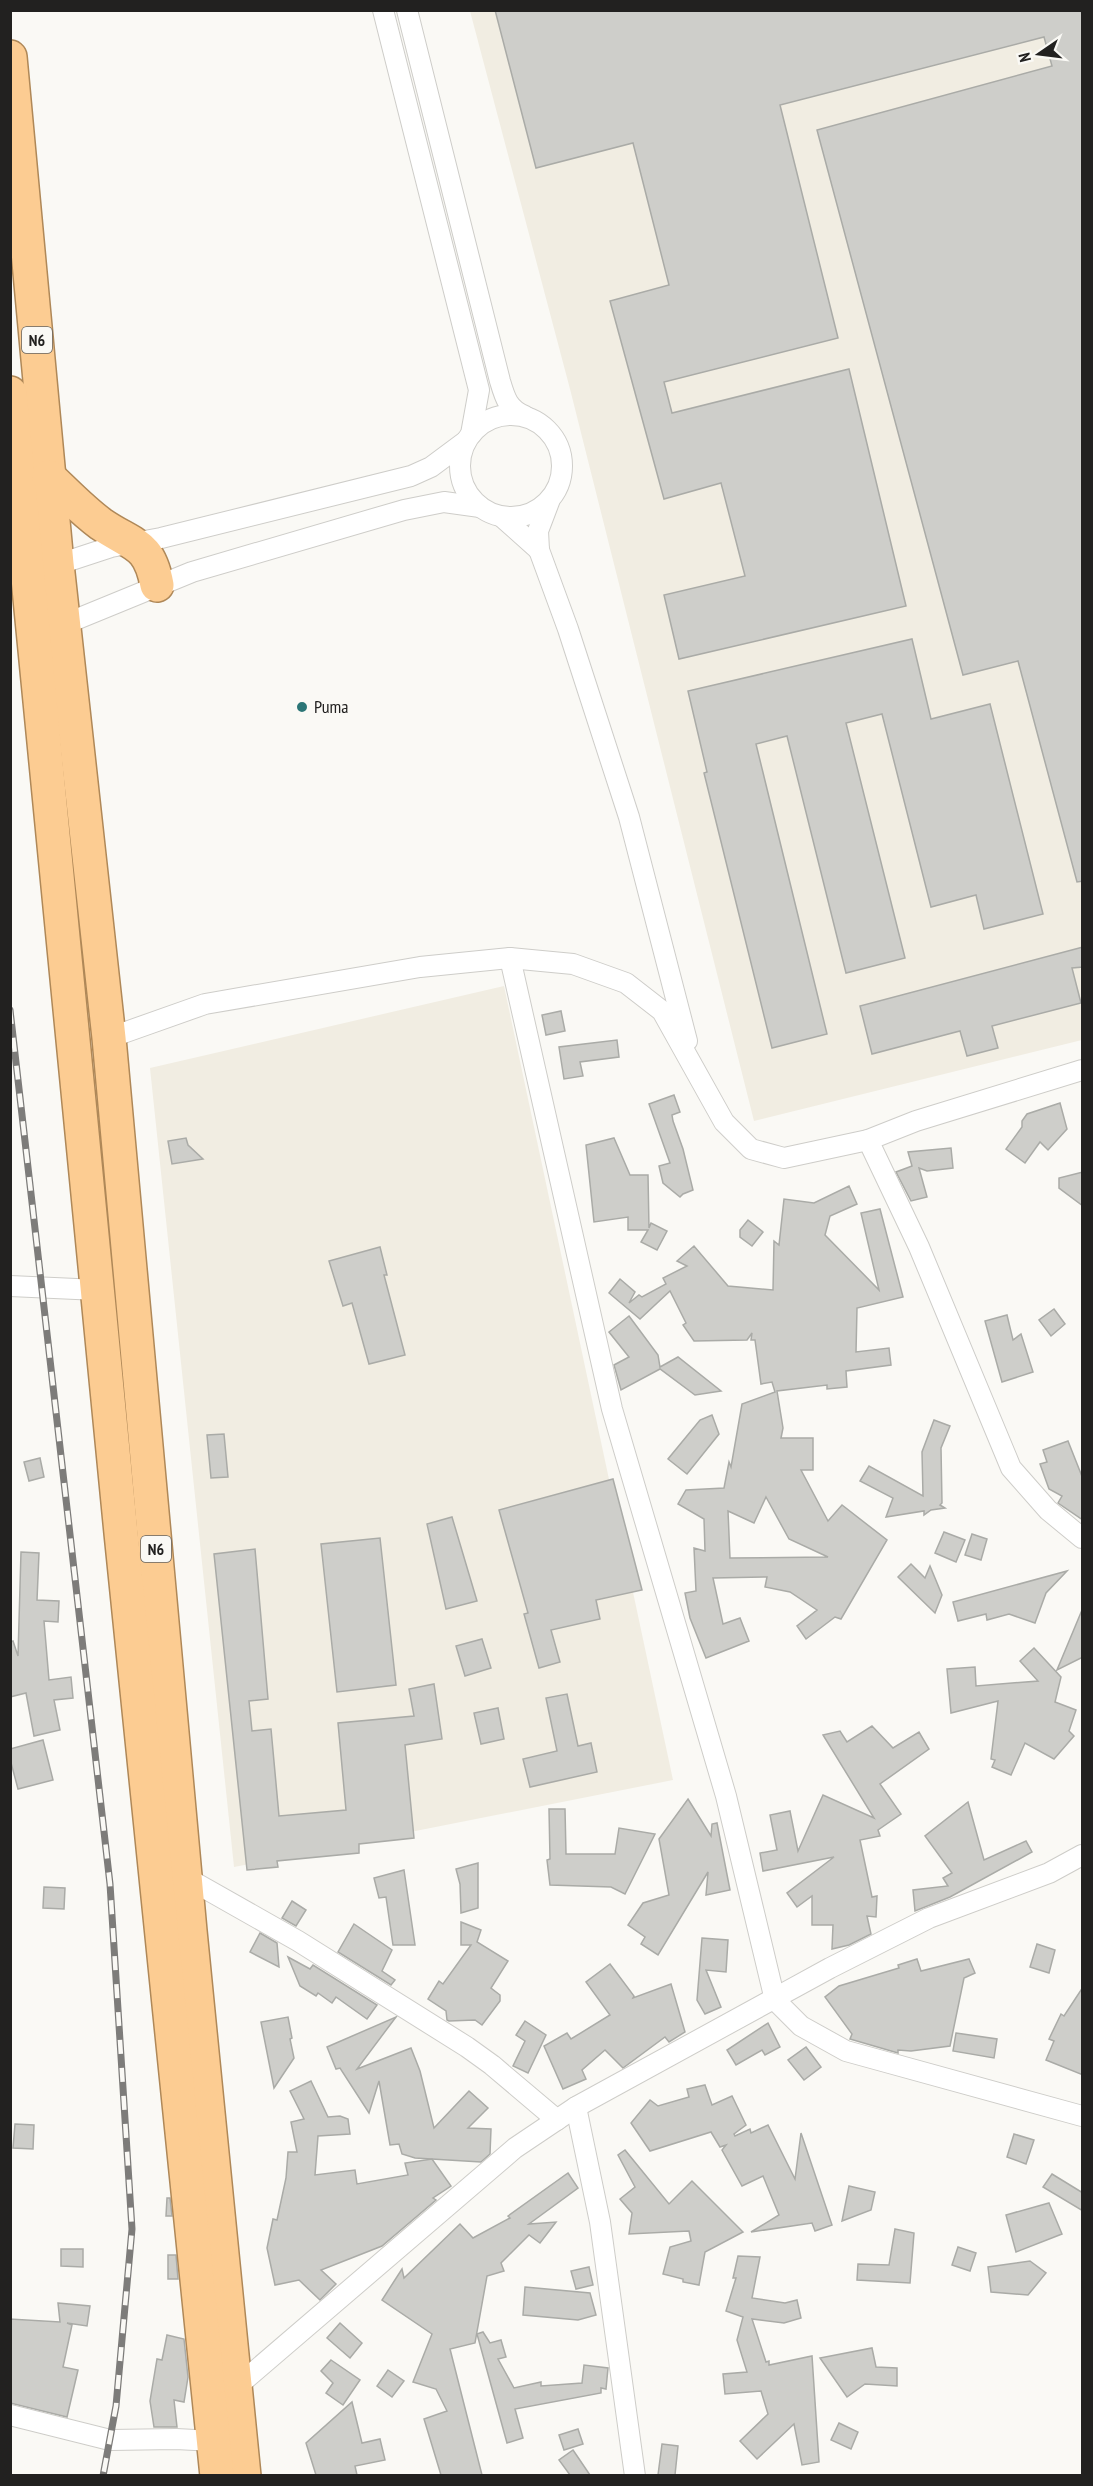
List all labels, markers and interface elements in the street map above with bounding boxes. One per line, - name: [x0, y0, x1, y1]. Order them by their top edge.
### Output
- north arrow: [1009, 24, 1069, 84]
- text: N: [1014, 51, 1035, 64]
- road number: N6: [22, 327, 52, 353]
- place label: Puma: [314, 695, 348, 718]
- marker: Puma: [295, 700, 309, 714]
- road number: N6: [141, 1536, 171, 1562]

